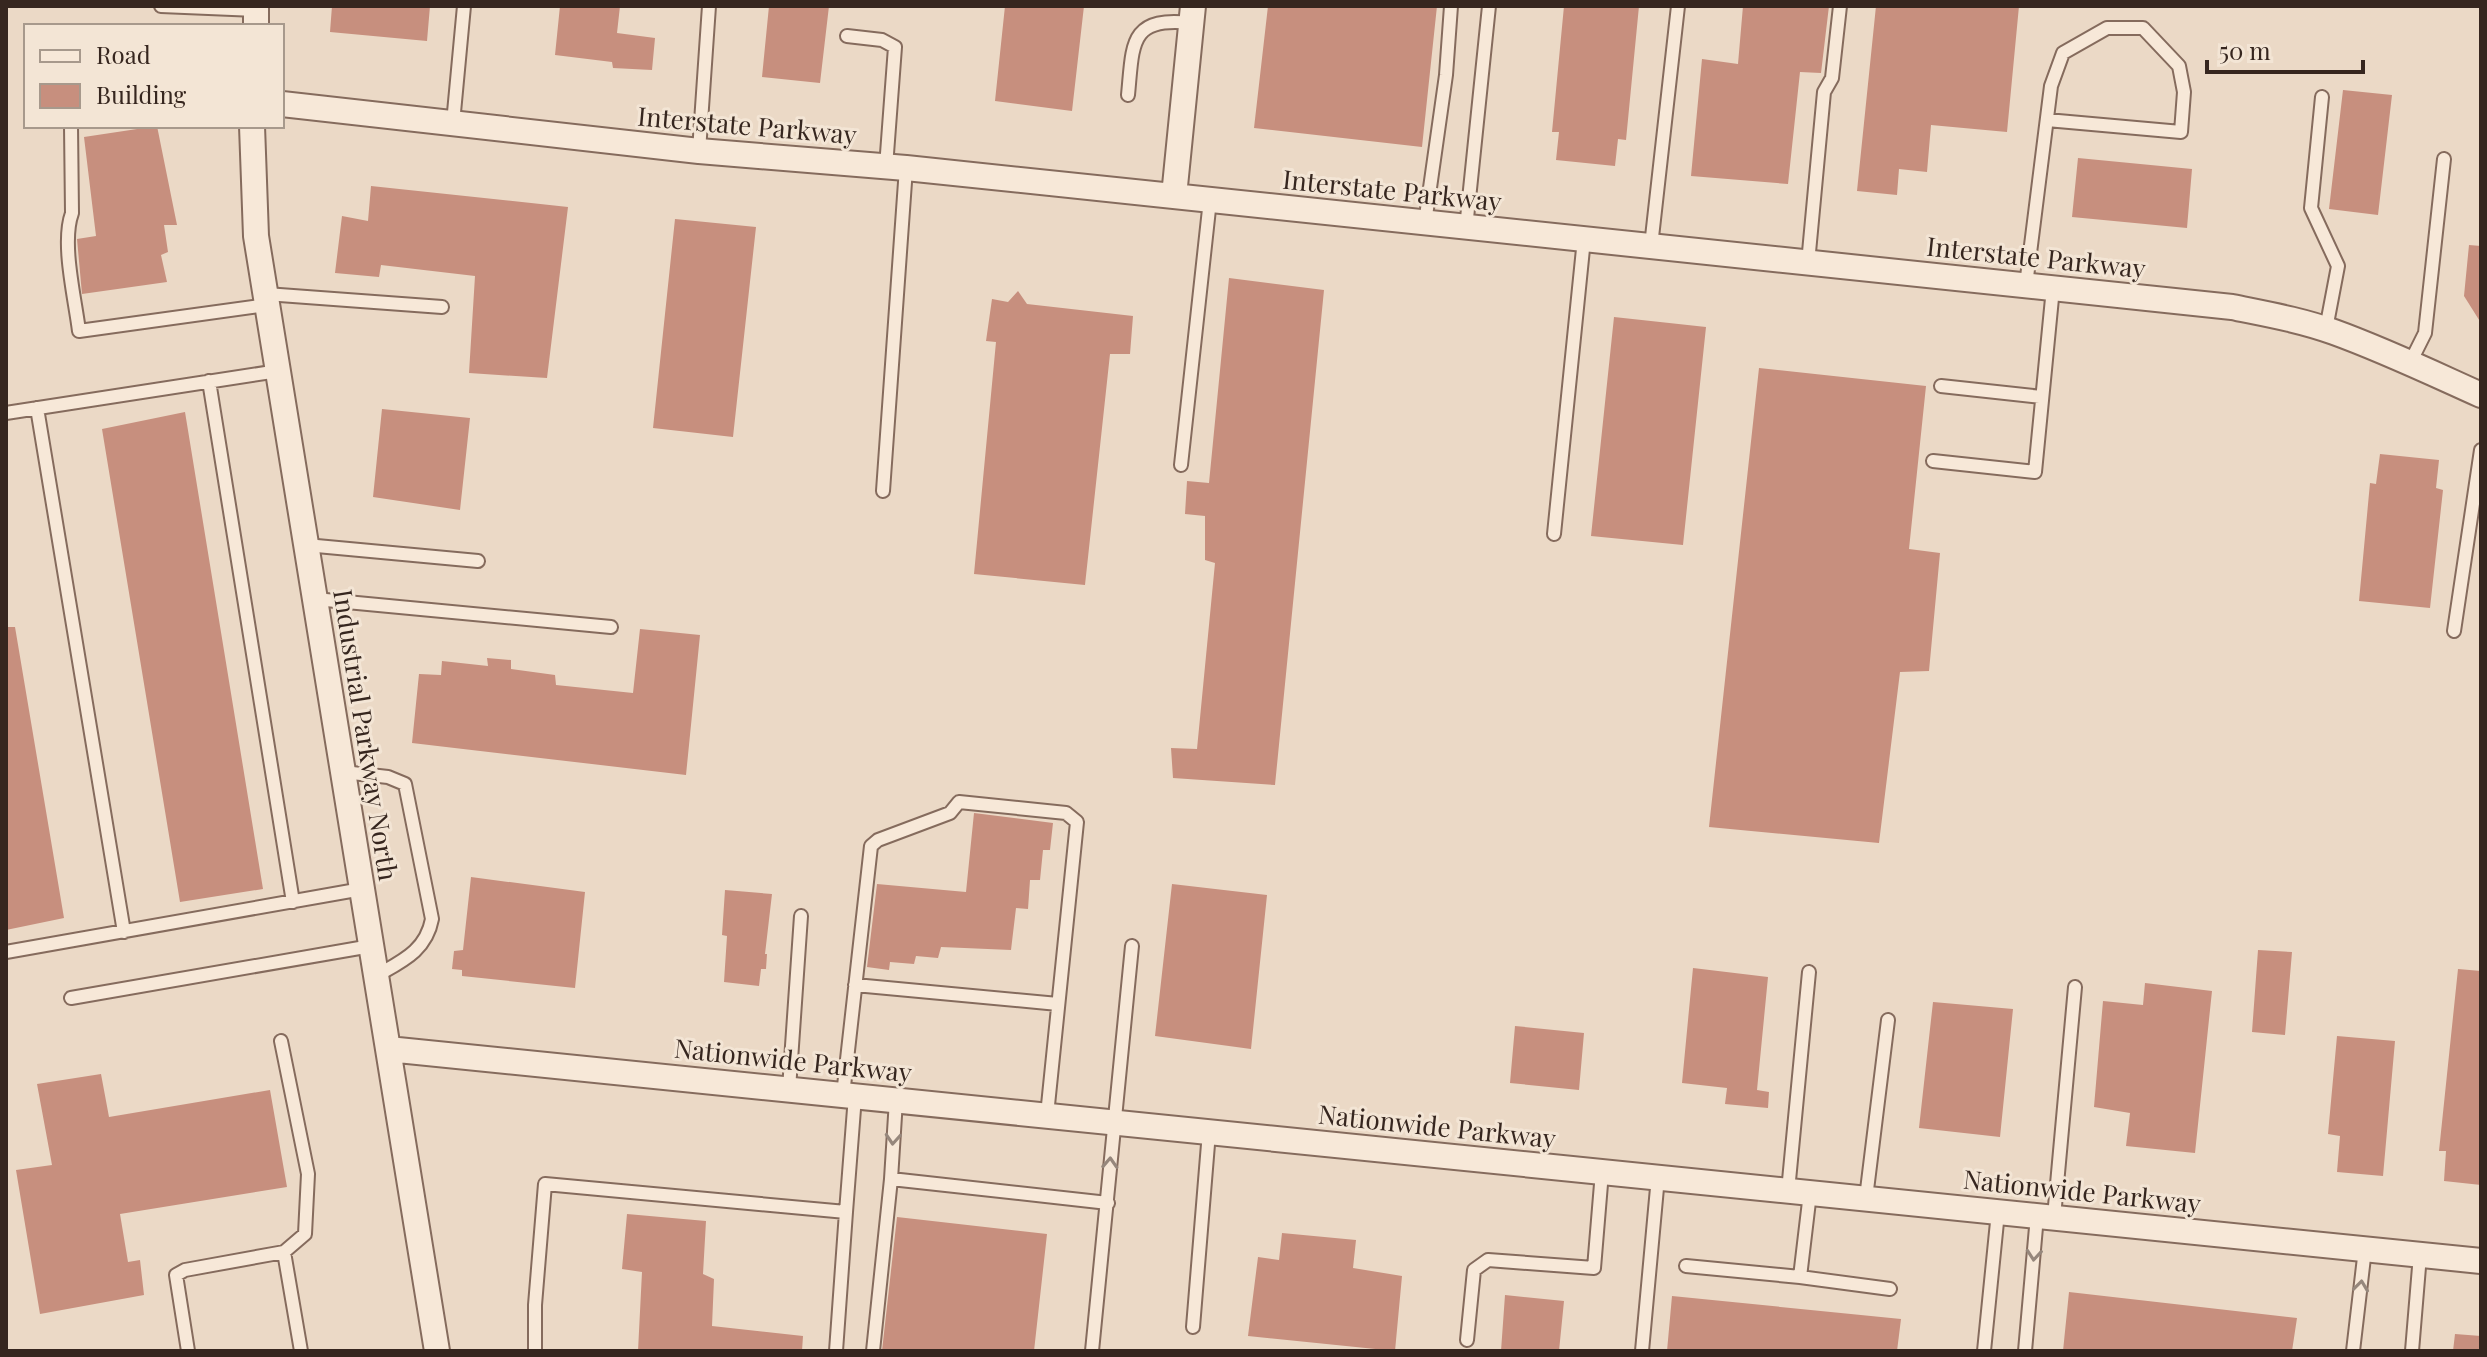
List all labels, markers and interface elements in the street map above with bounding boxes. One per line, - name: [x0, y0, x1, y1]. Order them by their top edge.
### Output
- legend: [24, 24, 284, 128]
- scale bar: [2207, 24, 2363, 74]
- text: 50 m: [2219, 34, 2271, 66]
- text: Road: [96, 38, 151, 70]
- text: Building: [96, 78, 187, 110]
- street label: Interstate Parkway: [636, 97, 858, 152]
- street label: Interstate Parkway: [1281, 161, 1503, 218]
- street label: Interstate Parkway: [1925, 228, 2147, 285]
- street label: Industrial Parkway North: [326, 587, 407, 883]
- street label: Nationwide Parkway: [673, 1030, 914, 1089]
- street label: Nationwide Parkway: [1317, 1096, 1558, 1155]
- one-way arrow: [885, 1133, 902, 1146]
- one-way arrow: [1102, 1156, 1119, 1169]
- street label: Nationwide Parkway: [1962, 1161, 2203, 1220]
- one-way arrow: [2025, 1249, 2042, 1262]
- one-way arrow: [2352, 1280, 2369, 1293]

